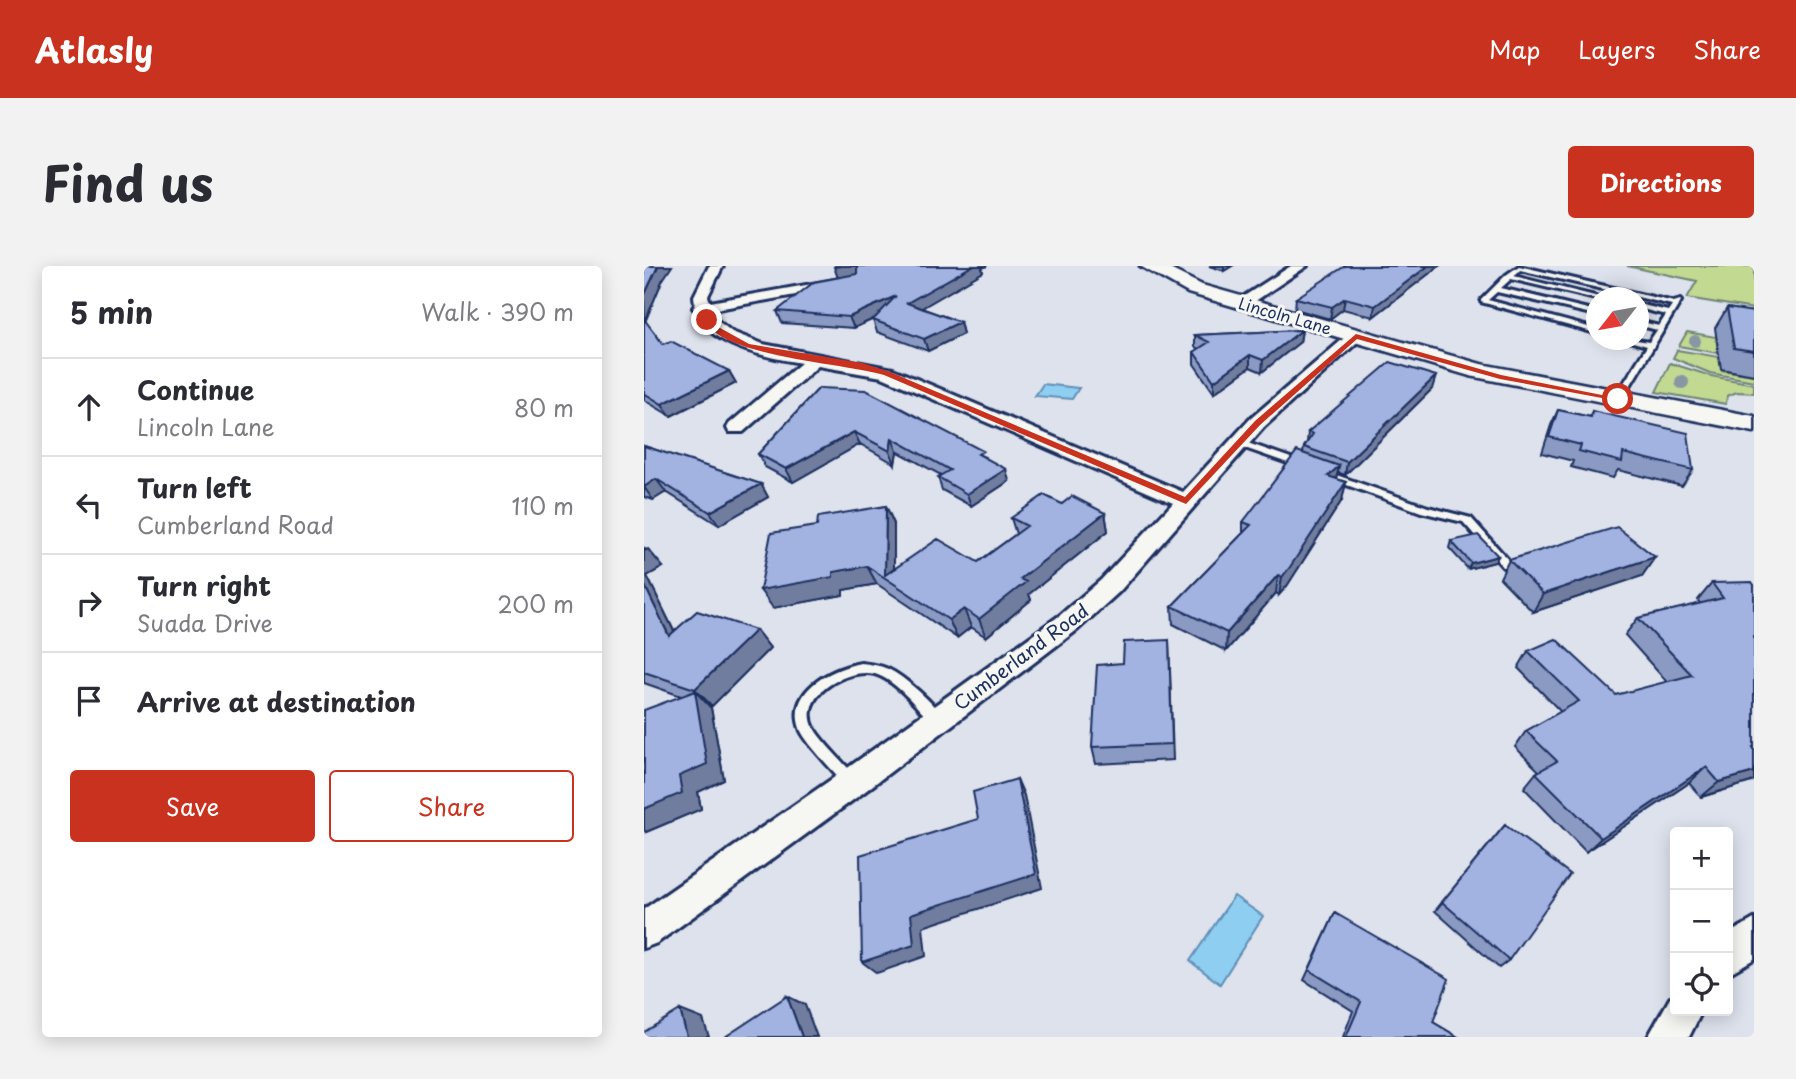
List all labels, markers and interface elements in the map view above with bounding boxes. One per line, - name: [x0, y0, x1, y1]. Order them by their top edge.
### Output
- text: Atlasly: [35, 24, 153, 74]
- text: Map: [1489, 31, 1540, 67]
- text: Layers: [1578, 31, 1655, 67]
- text: Share: [1693, 31, 1761, 67]
- text: Find us: [42, 145, 213, 219]
- button: Directions: [1568, 146, 1754, 218]
- north arrow: [1586, 287, 1649, 350]
- text: 5 min: [70, 289, 153, 334]
- street label: Lincoln Lane: [1236, 290, 1335, 340]
- text: Walk · 390 m: [421, 294, 574, 329]
- route end: [691, 304, 722, 335]
- text: Continue: [137, 370, 254, 409]
- route start: [1602, 383, 1633, 414]
- icon: ahead: [70, 388, 108, 426]
- text: 80 m: [514, 390, 574, 425]
- text: Lincoln Lane: [137, 409, 275, 444]
- text: Turn left: [137, 468, 252, 507]
- icon: left: [70, 486, 108, 524]
- text: 110 m: [512, 488, 574, 523]
- text: Cumberland Road: [137, 507, 334, 542]
- text: Turn right: [137, 566, 271, 605]
- icon: right: [70, 584, 108, 622]
- text: 200 m: [497, 586, 574, 621]
- street label: Cumberland Road: [947, 596, 1094, 716]
- text: Suada Drive: [137, 605, 273, 640]
- icon: arrive: [70, 682, 108, 720]
- text: Arrive at destination: [137, 682, 416, 721]
- button: Save: [70, 770, 315, 842]
- button: Share: [329, 770, 574, 842]
- map controls: [1670, 827, 1733, 1016]
- button: +: [1670, 827, 1733, 890]
- button: −: [1670, 890, 1733, 953]
- button: locate: [1670, 953, 1733, 1016]

